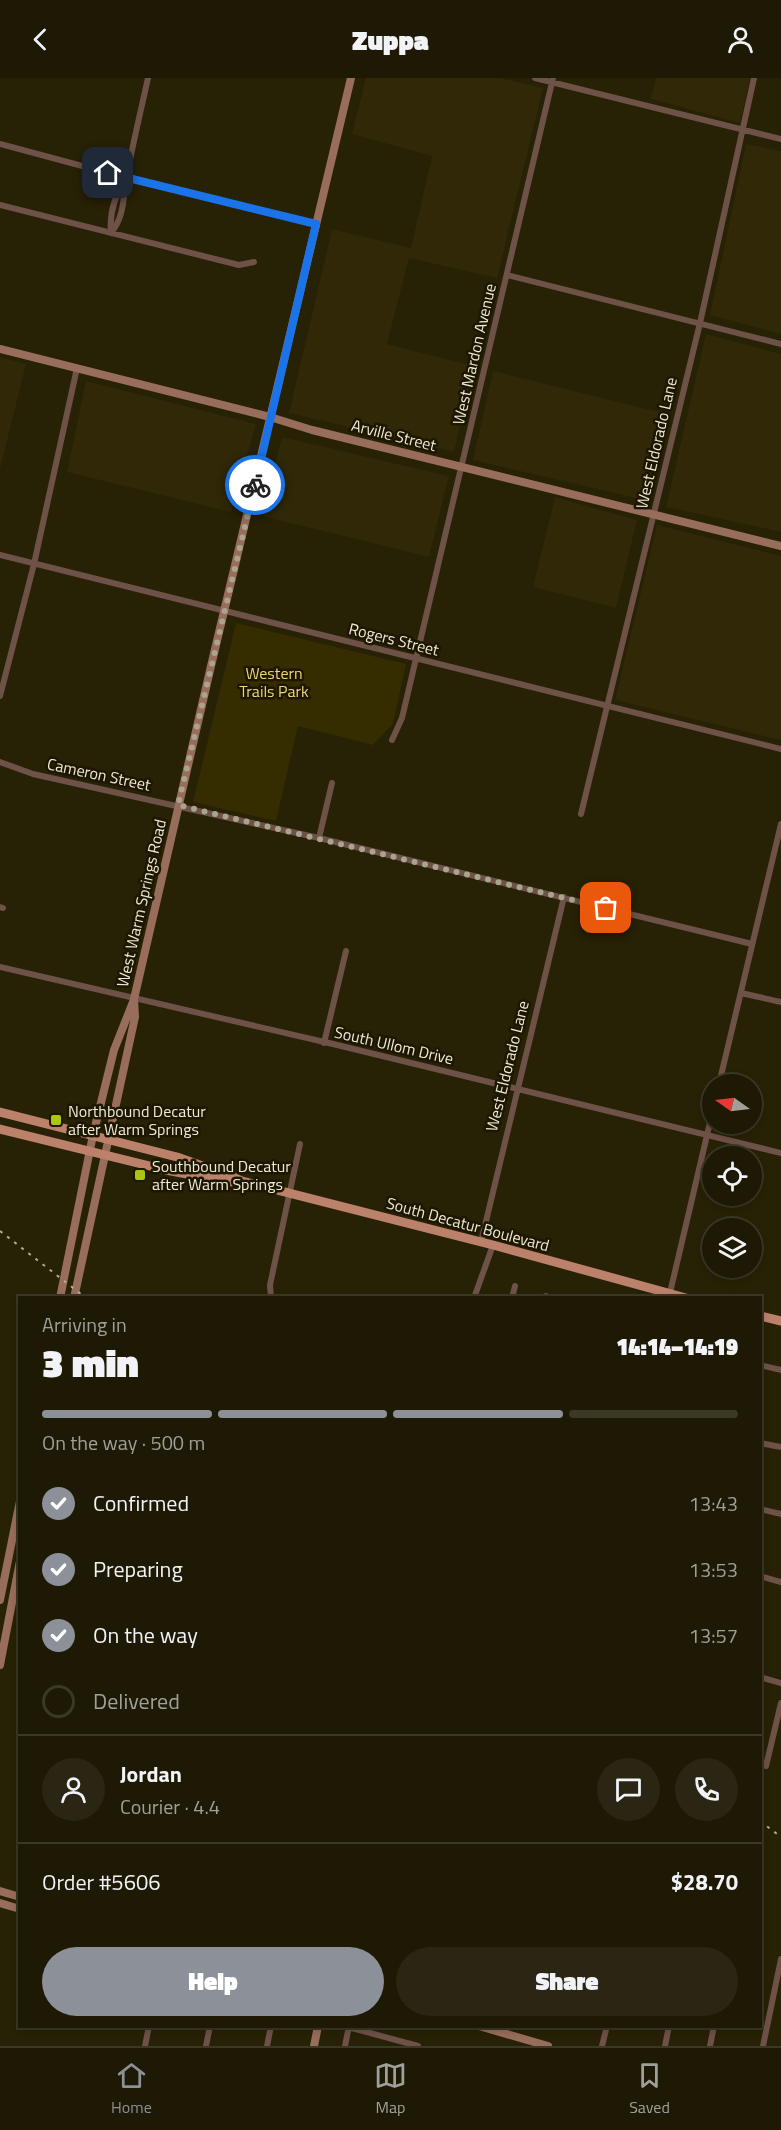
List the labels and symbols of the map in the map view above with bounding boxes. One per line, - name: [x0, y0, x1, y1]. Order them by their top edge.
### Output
- pin: [82, 147, 133, 198]
- street label: West Mardon Avenue: [446, 281, 502, 427]
- street label: West Eldorado Lane: [629, 375, 683, 511]
- street label: Arville Street: [349, 413, 439, 457]
- courier: [225, 455, 285, 515]
- street label: Rogers Street: [346, 616, 442, 662]
- park label: Western Trails Park: [239, 661, 309, 703]
- street label: Cameron Street: [45, 751, 153, 797]
- street label: West Warm Springs Road: [110, 817, 172, 989]
- pin: [580, 882, 631, 933]
- street label: West Eldorado Lane: [479, 998, 535, 1134]
- street label: South Ullom Drive: [332, 1020, 456, 1070]
- north arrow: [702, 1074, 762, 1134]
- place label: Northbound Decatur after Warm Springs: [68, 1099, 206, 1141]
- marker: Northbound Decatur after Warm Springs: [49, 1113, 63, 1127]
- place label: Southbound Decatur after Warm Springs: [152, 1154, 291, 1196]
- marker: Southbound Decatur after Warm Springs: [133, 1168, 147, 1182]
- street label: South Decatur Boulevard: [384, 1191, 552, 1257]

